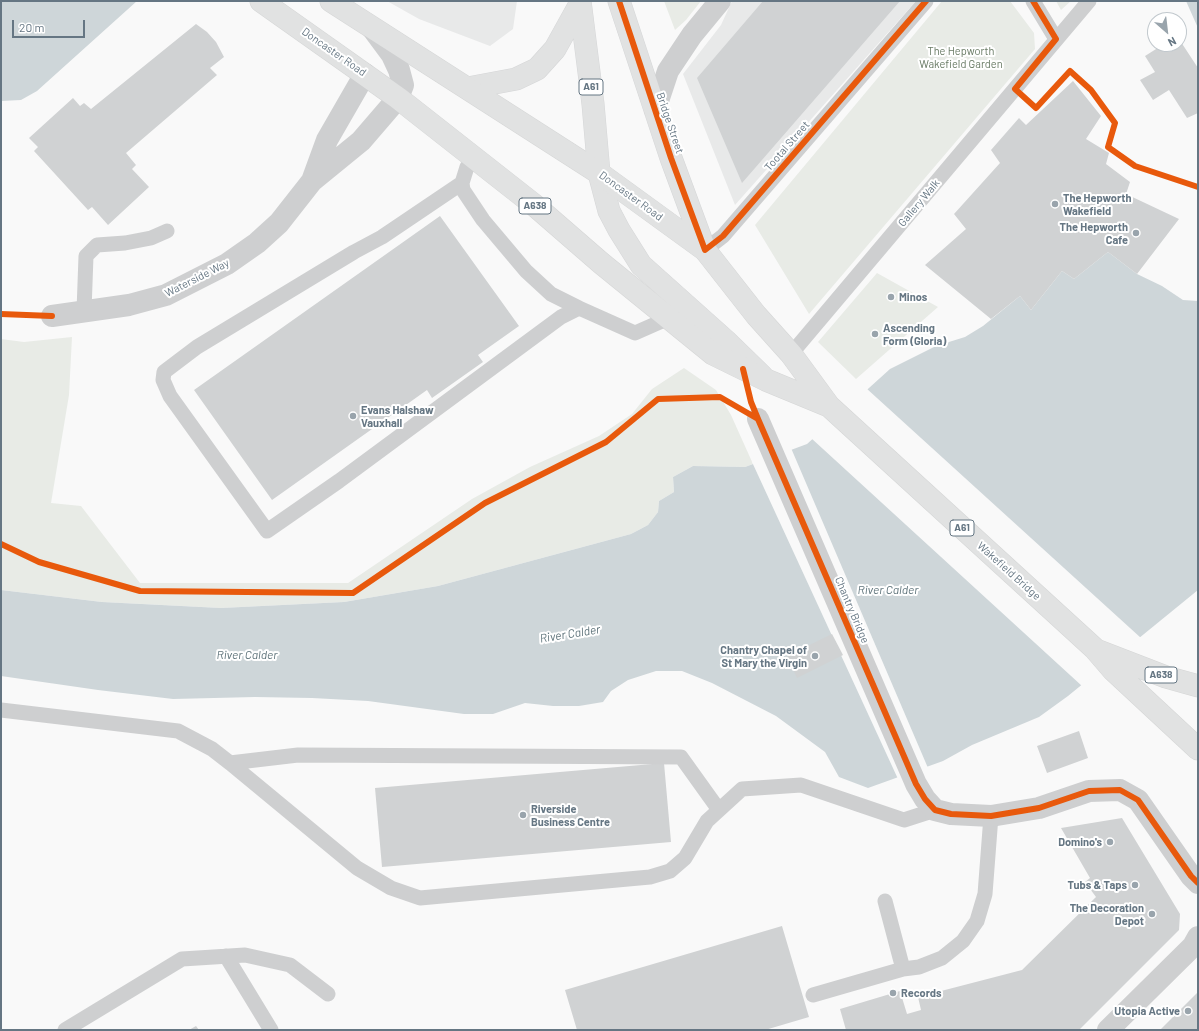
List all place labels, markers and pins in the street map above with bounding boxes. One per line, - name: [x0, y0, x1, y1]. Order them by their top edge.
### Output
- place label: The Hepworth Wakefield: [1063, 191, 1131, 217]
- marker: The Hepworth Wakefield: [1050, 199, 1060, 209]
- place label: The Hepworth Cafe: [1060, 220, 1128, 246]
- marker: The Hepworth Cafe: [1131, 228, 1141, 238]
- place label: Minos: [899, 290, 927, 304]
- marker: Minos: [886, 292, 896, 302]
- place label: Ascending Form (Gloria): [883, 321, 946, 347]
- marker: Ascending Form (Gloria): [870, 329, 880, 339]
- place label: Evans Halshaw Vauxhall: [361, 403, 434, 429]
- marker: Evans Halshaw Vauxhall: [348, 411, 358, 421]
- place label: Chantry Chapel of St Mary the Virgin: [720, 643, 807, 669]
- marker: Chantry Chapel of St Mary the Virgin: [810, 651, 820, 661]
- place label: Riverside Business Centre: [531, 802, 610, 828]
- marker: Riverside Business Centre: [518, 810, 528, 820]
- place label: Domino's: [1058, 835, 1102, 849]
- marker: Domino's: [1105, 837, 1115, 847]
- place label: Tubs & Taps: [1068, 878, 1127, 892]
- marker: Tubs & Taps: [1130, 880, 1140, 890]
- place label: The Decoration Depot: [1070, 901, 1144, 927]
- marker: The Decoration Depot: [1147, 909, 1157, 919]
- place label: Records: [901, 986, 941, 1000]
- marker: Records: [888, 988, 898, 998]
- place label: Utopia Active: [1114, 1004, 1180, 1018]
- marker: Utopia Active: [1183, 1006, 1193, 1016]

